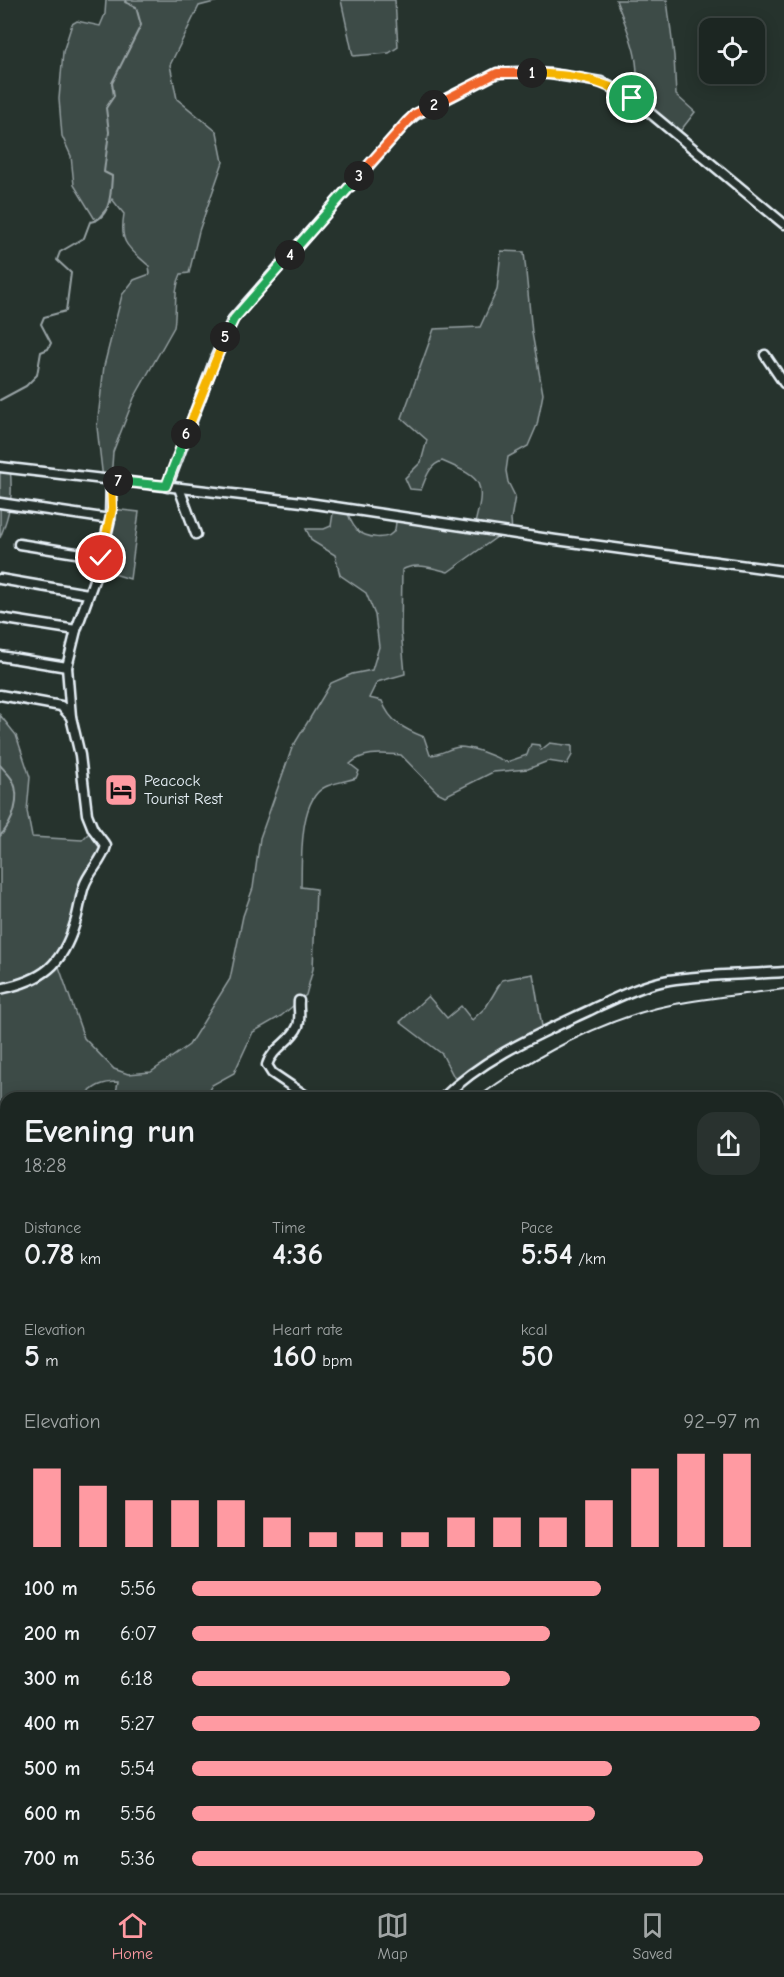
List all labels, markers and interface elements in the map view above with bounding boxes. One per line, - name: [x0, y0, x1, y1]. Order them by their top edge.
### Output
- map controls: [699, 18, 765, 84]
- button: locate: [699, 18, 765, 84]
- pin: 1: [517, 58, 547, 88]
- text: 1: [529, 64, 535, 82]
- pin: [606, 72, 657, 123]
- icon: arrive: [615, 81, 648, 114]
- pin: 2: [419, 90, 449, 120]
- text: 2: [430, 96, 438, 114]
- pin: 3: [344, 161, 374, 191]
- text: 3: [355, 167, 363, 185]
- pin: 4: [275, 240, 305, 270]
- text: 4: [286, 246, 294, 264]
- pin: 5: [210, 322, 240, 352]
- text: 5: [221, 328, 229, 346]
- pin: 6: [171, 419, 201, 449]
- text: 6: [182, 425, 190, 443]
- pin: 7: [103, 466, 133, 496]
- text: 7: [114, 472, 122, 490]
- pin: [75, 532, 126, 583]
- icon: check: [84, 541, 117, 574]
- hotel icon: Peacock Tourist Rest: [103, 772, 139, 808]
- place label: Peacock Tourist Rest: [144, 772, 223, 808]
- text: Evening run: [24, 1112, 195, 1150]
- button: share: [697, 1112, 760, 1175]
- text: 18:28: [24, 1154, 67, 1177]
- text: Distance: [24, 1219, 81, 1237]
- text: Time: [272, 1219, 306, 1237]
- text: Pace: [521, 1219, 553, 1237]
- text: 0.78: [24, 1237, 75, 1272]
- text: 4:36: [272, 1237, 323, 1272]
- text: 5:54: [521, 1237, 573, 1272]
- text: km: [75, 1250, 101, 1268]
- text: /km: [573, 1250, 606, 1268]
- text: Elevation: [24, 1321, 85, 1339]
- text: Heart rate: [272, 1321, 343, 1339]
- text: kcal: [521, 1321, 548, 1339]
- text: 5: [24, 1339, 40, 1374]
- text: 160: [272, 1339, 317, 1374]
- text: 50: [521, 1339, 554, 1374]
- text: m: [40, 1352, 59, 1370]
- text: bpm: [317, 1352, 353, 1370]
- text: Elevation: [24, 1410, 101, 1433]
- text: 92–97 m: [684, 1410, 760, 1433]
- text: 100 m: [24, 1577, 78, 1600]
- text: 5:56: [120, 1577, 156, 1600]
- text: 200 m: [24, 1622, 80, 1645]
- text: 6:07: [120, 1622, 156, 1645]
- text: 300 m: [24, 1667, 80, 1690]
- text: 6:18: [120, 1667, 153, 1690]
- text: 400 m: [24, 1712, 79, 1735]
- text: 5:27: [120, 1712, 154, 1735]
- text: 500 m: [24, 1757, 81, 1780]
- text: 5:54: [120, 1757, 155, 1780]
- text: 600 m: [24, 1802, 80, 1825]
- text: 5:56: [120, 1802, 156, 1825]
- text: 700 m: [24, 1847, 79, 1870]
- text: 5:36: [120, 1847, 155, 1870]
- tab: Home: [112, 1909, 153, 1963]
- tab: Map: [376, 1909, 409, 1963]
- tab: Saved: [632, 1909, 672, 1963]

